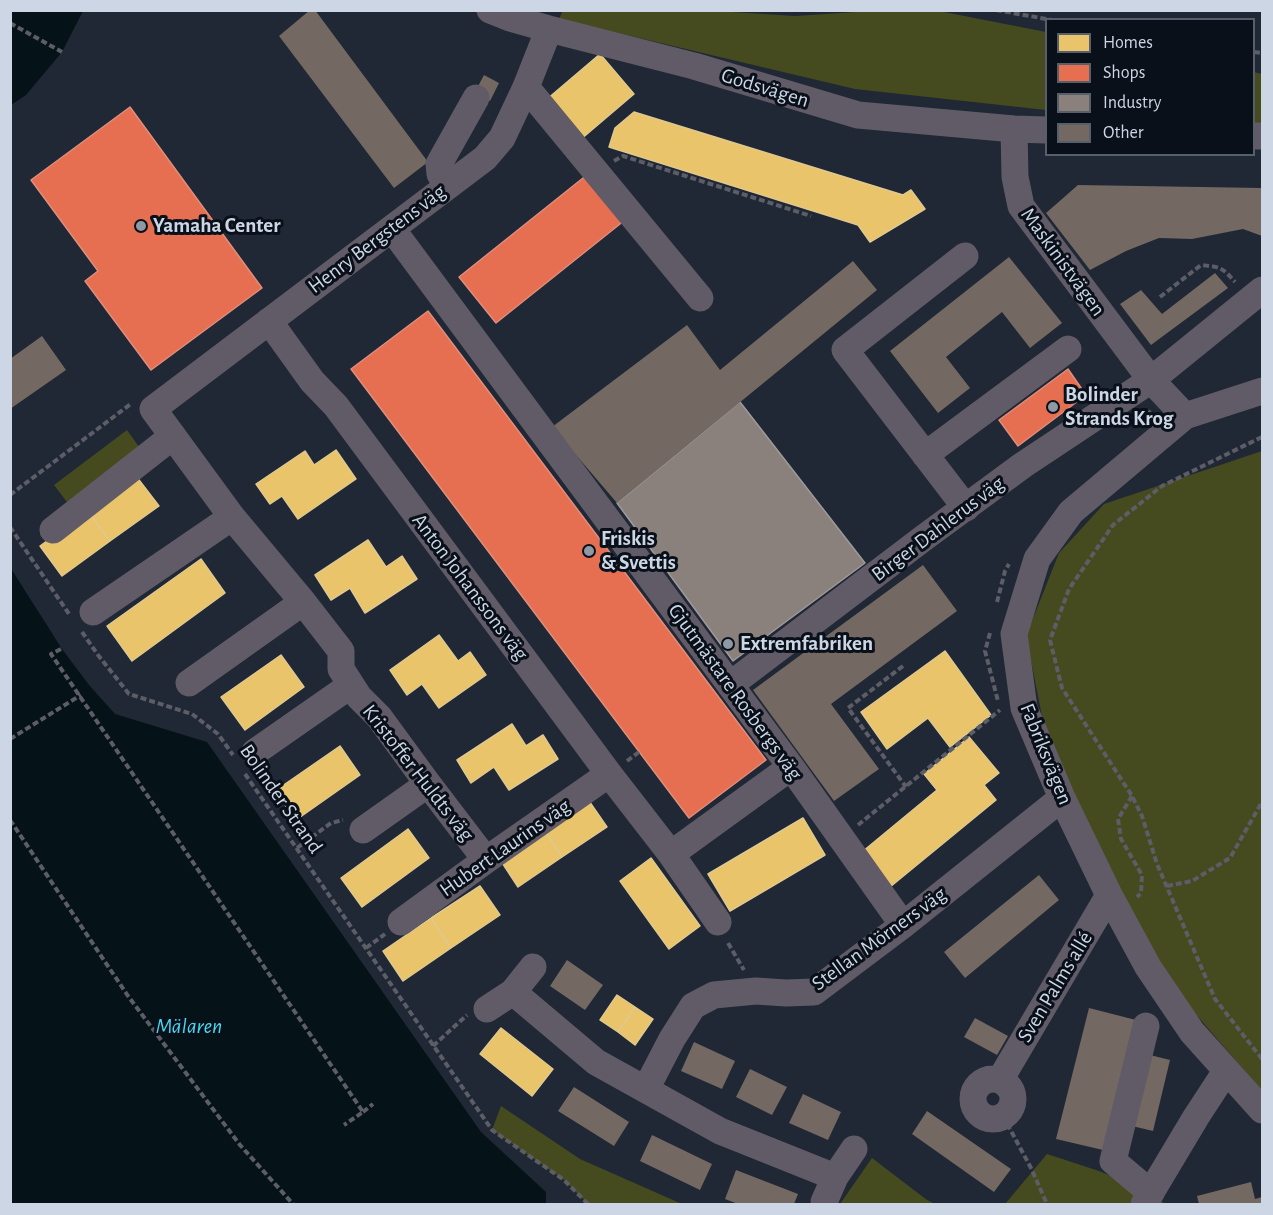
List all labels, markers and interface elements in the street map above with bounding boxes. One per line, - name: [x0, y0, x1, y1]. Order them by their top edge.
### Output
- legend: [1045, 18, 1255, 156]
- text: Homes: [1103, 34, 1153, 52]
- street label: Godsvägen: [718, 63, 812, 113]
- text: Shops: [1103, 64, 1145, 82]
- text: Industry: [1103, 94, 1162, 112]
- text: Other: [1103, 124, 1144, 142]
- street label: Henry Bergstens väg: [303, 179, 451, 299]
- street label: Maskinistvägen: [1015, 203, 1111, 321]
- place label: Yamaha Center: [153, 213, 281, 239]
- marker: Yamaha Center: [134, 219, 148, 233]
- place label: Bolinder Strands Krog: [1065, 382, 1173, 432]
- marker: Bolinder Strands Krog: [1046, 400, 1060, 414]
- street label: Birger Dahlerus väg: [867, 471, 1009, 587]
- street label: Anton Johanssons väg: [407, 509, 533, 665]
- place label: Friskis & Svettis: [601, 526, 676, 576]
- marker: Friskis & Svettis: [582, 544, 596, 558]
- street label: Gjutmästare Rosbergs väg: [662, 599, 808, 785]
- place label: Extremfabriken: [740, 631, 873, 657]
- marker: Extremfabriken: [721, 637, 735, 651]
- street label: Kristoffer Huldts väg: [357, 700, 479, 846]
- street label: Fabriksvägen: [1014, 700, 1078, 808]
- street label: Bolinder Strand: [234, 739, 328, 859]
- street label: Hubert Laurins väg: [435, 794, 575, 902]
- street label: Stellan Mörners väg: [807, 882, 951, 996]
- street label: Sven Palms allé: [1012, 927, 1098, 1047]
- water label: Mälaren: [156, 1013, 222, 1039]

